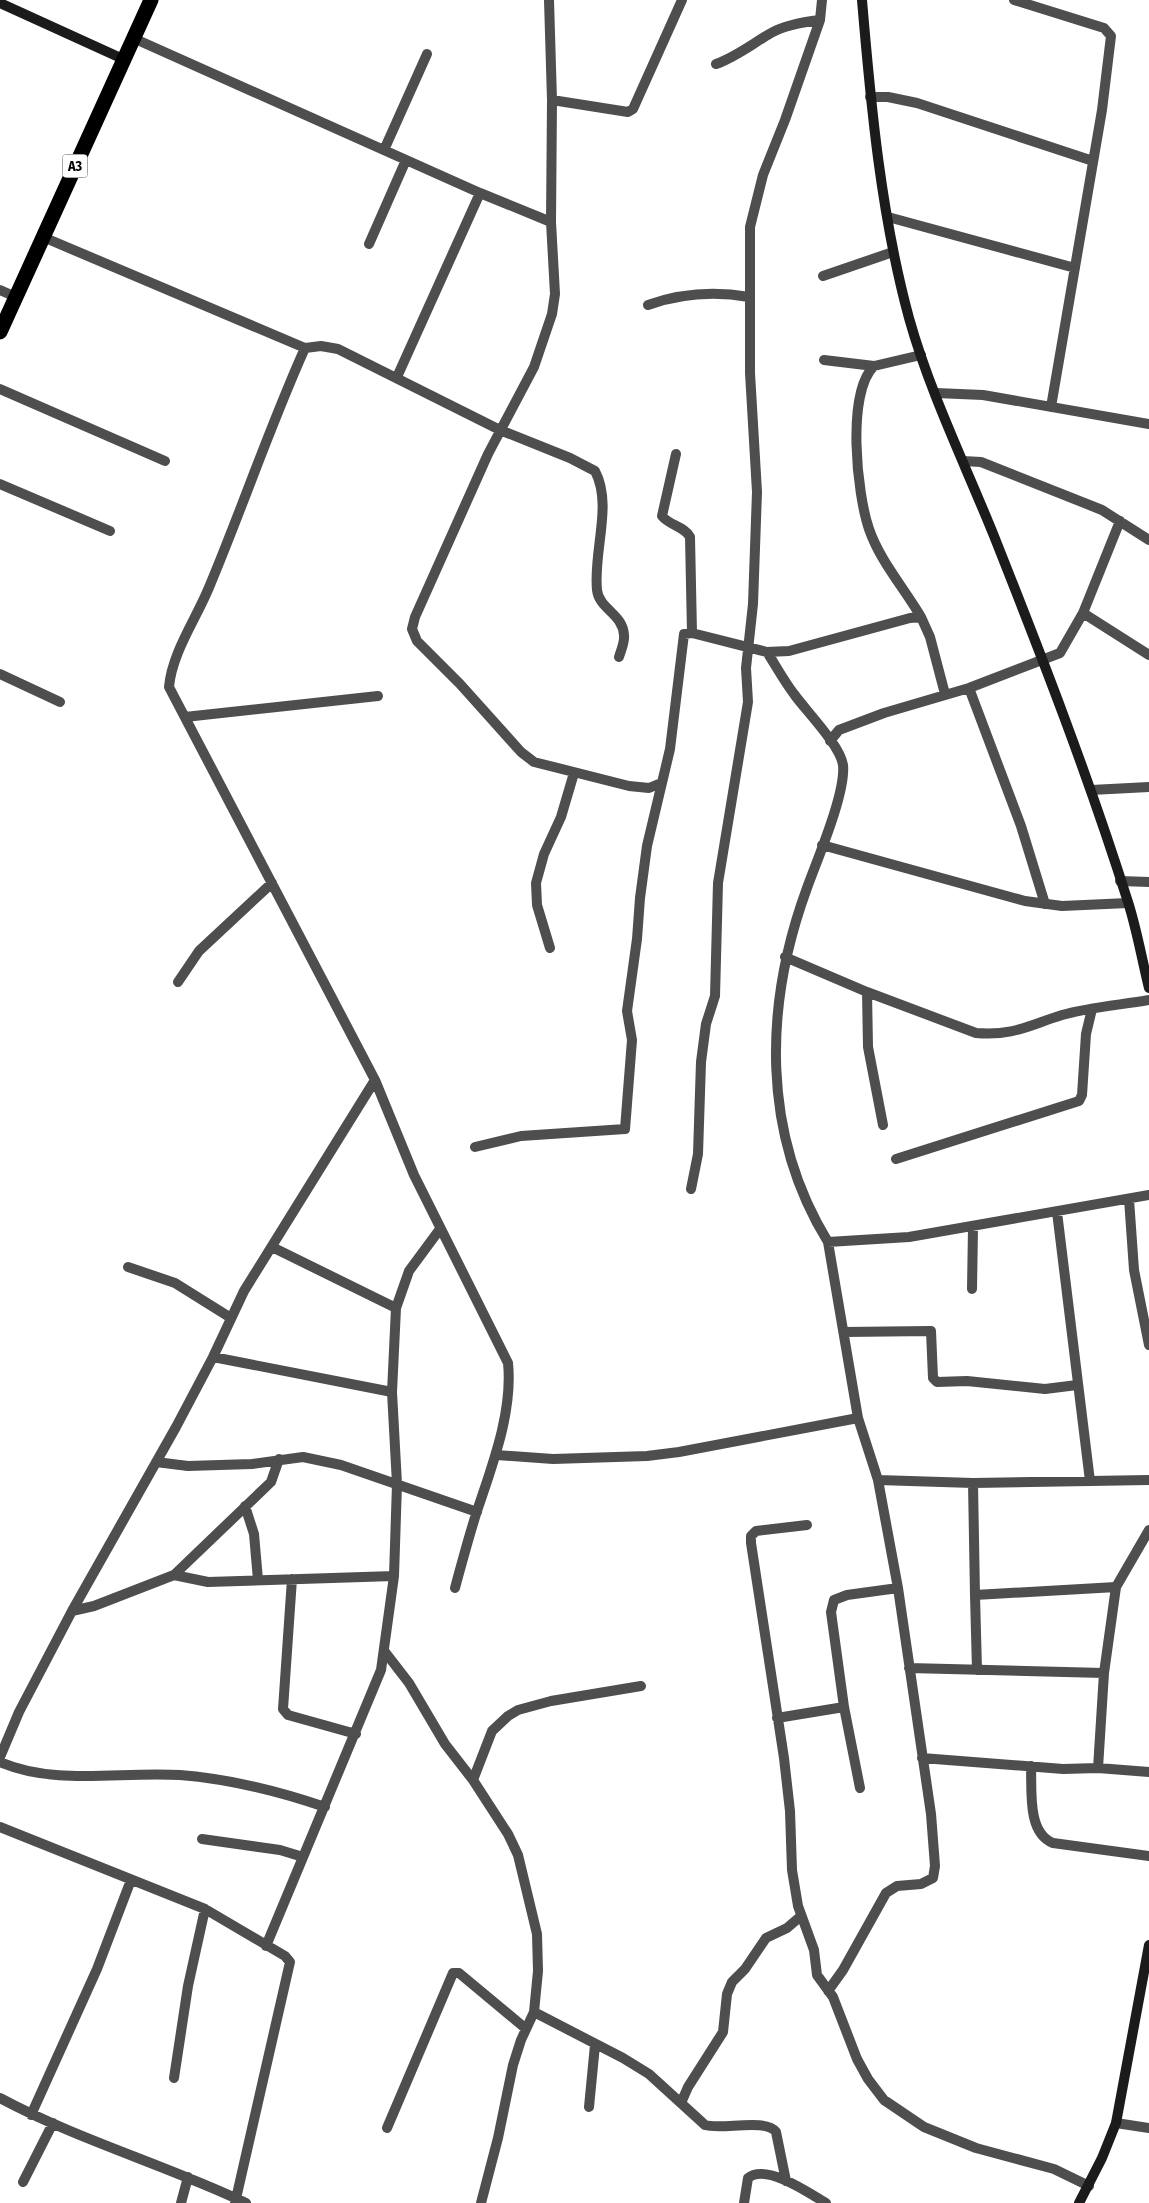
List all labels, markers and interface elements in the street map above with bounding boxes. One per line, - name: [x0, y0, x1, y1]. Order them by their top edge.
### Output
- road number: A3: [62, 154, 88, 178]

